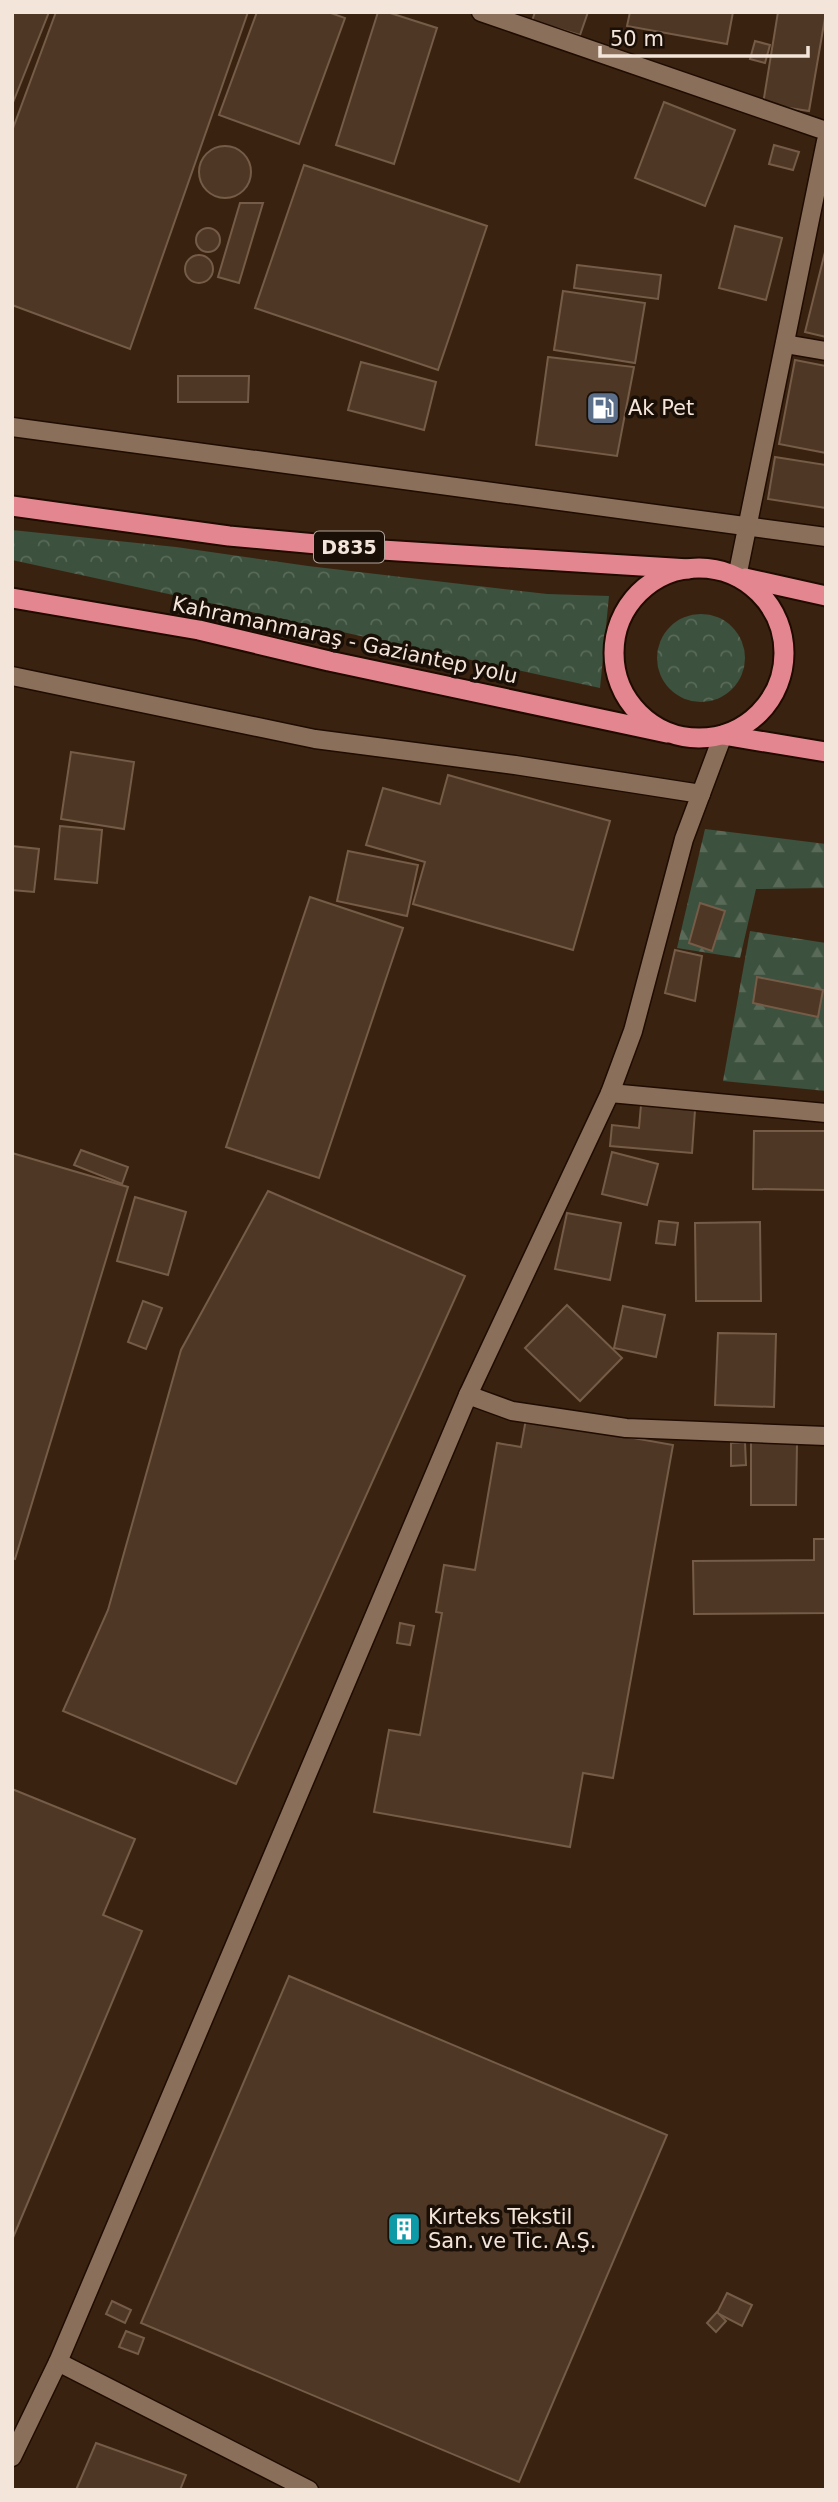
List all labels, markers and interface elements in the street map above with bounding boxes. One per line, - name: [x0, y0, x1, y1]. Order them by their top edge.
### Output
- scale bar: [600, 14, 808, 58]
- text: 50 m: [610, 27, 664, 51]
- fuel station icon: Ak Pet: [584, 389, 622, 427]
- place label: Ak Pet: [628, 396, 694, 420]
- road number: D835: [314, 532, 384, 562]
- street label: Kahramanmaraş - Gaziantep yolu: [170, 592, 520, 688]
- place label: Kırteks Tekstil San. ve Tic. A.Ş.: [428, 2205, 596, 2253]
- building icon: Kırteks Tekstil San. ve Tic. A.Ş.: [385, 2210, 423, 2248]

